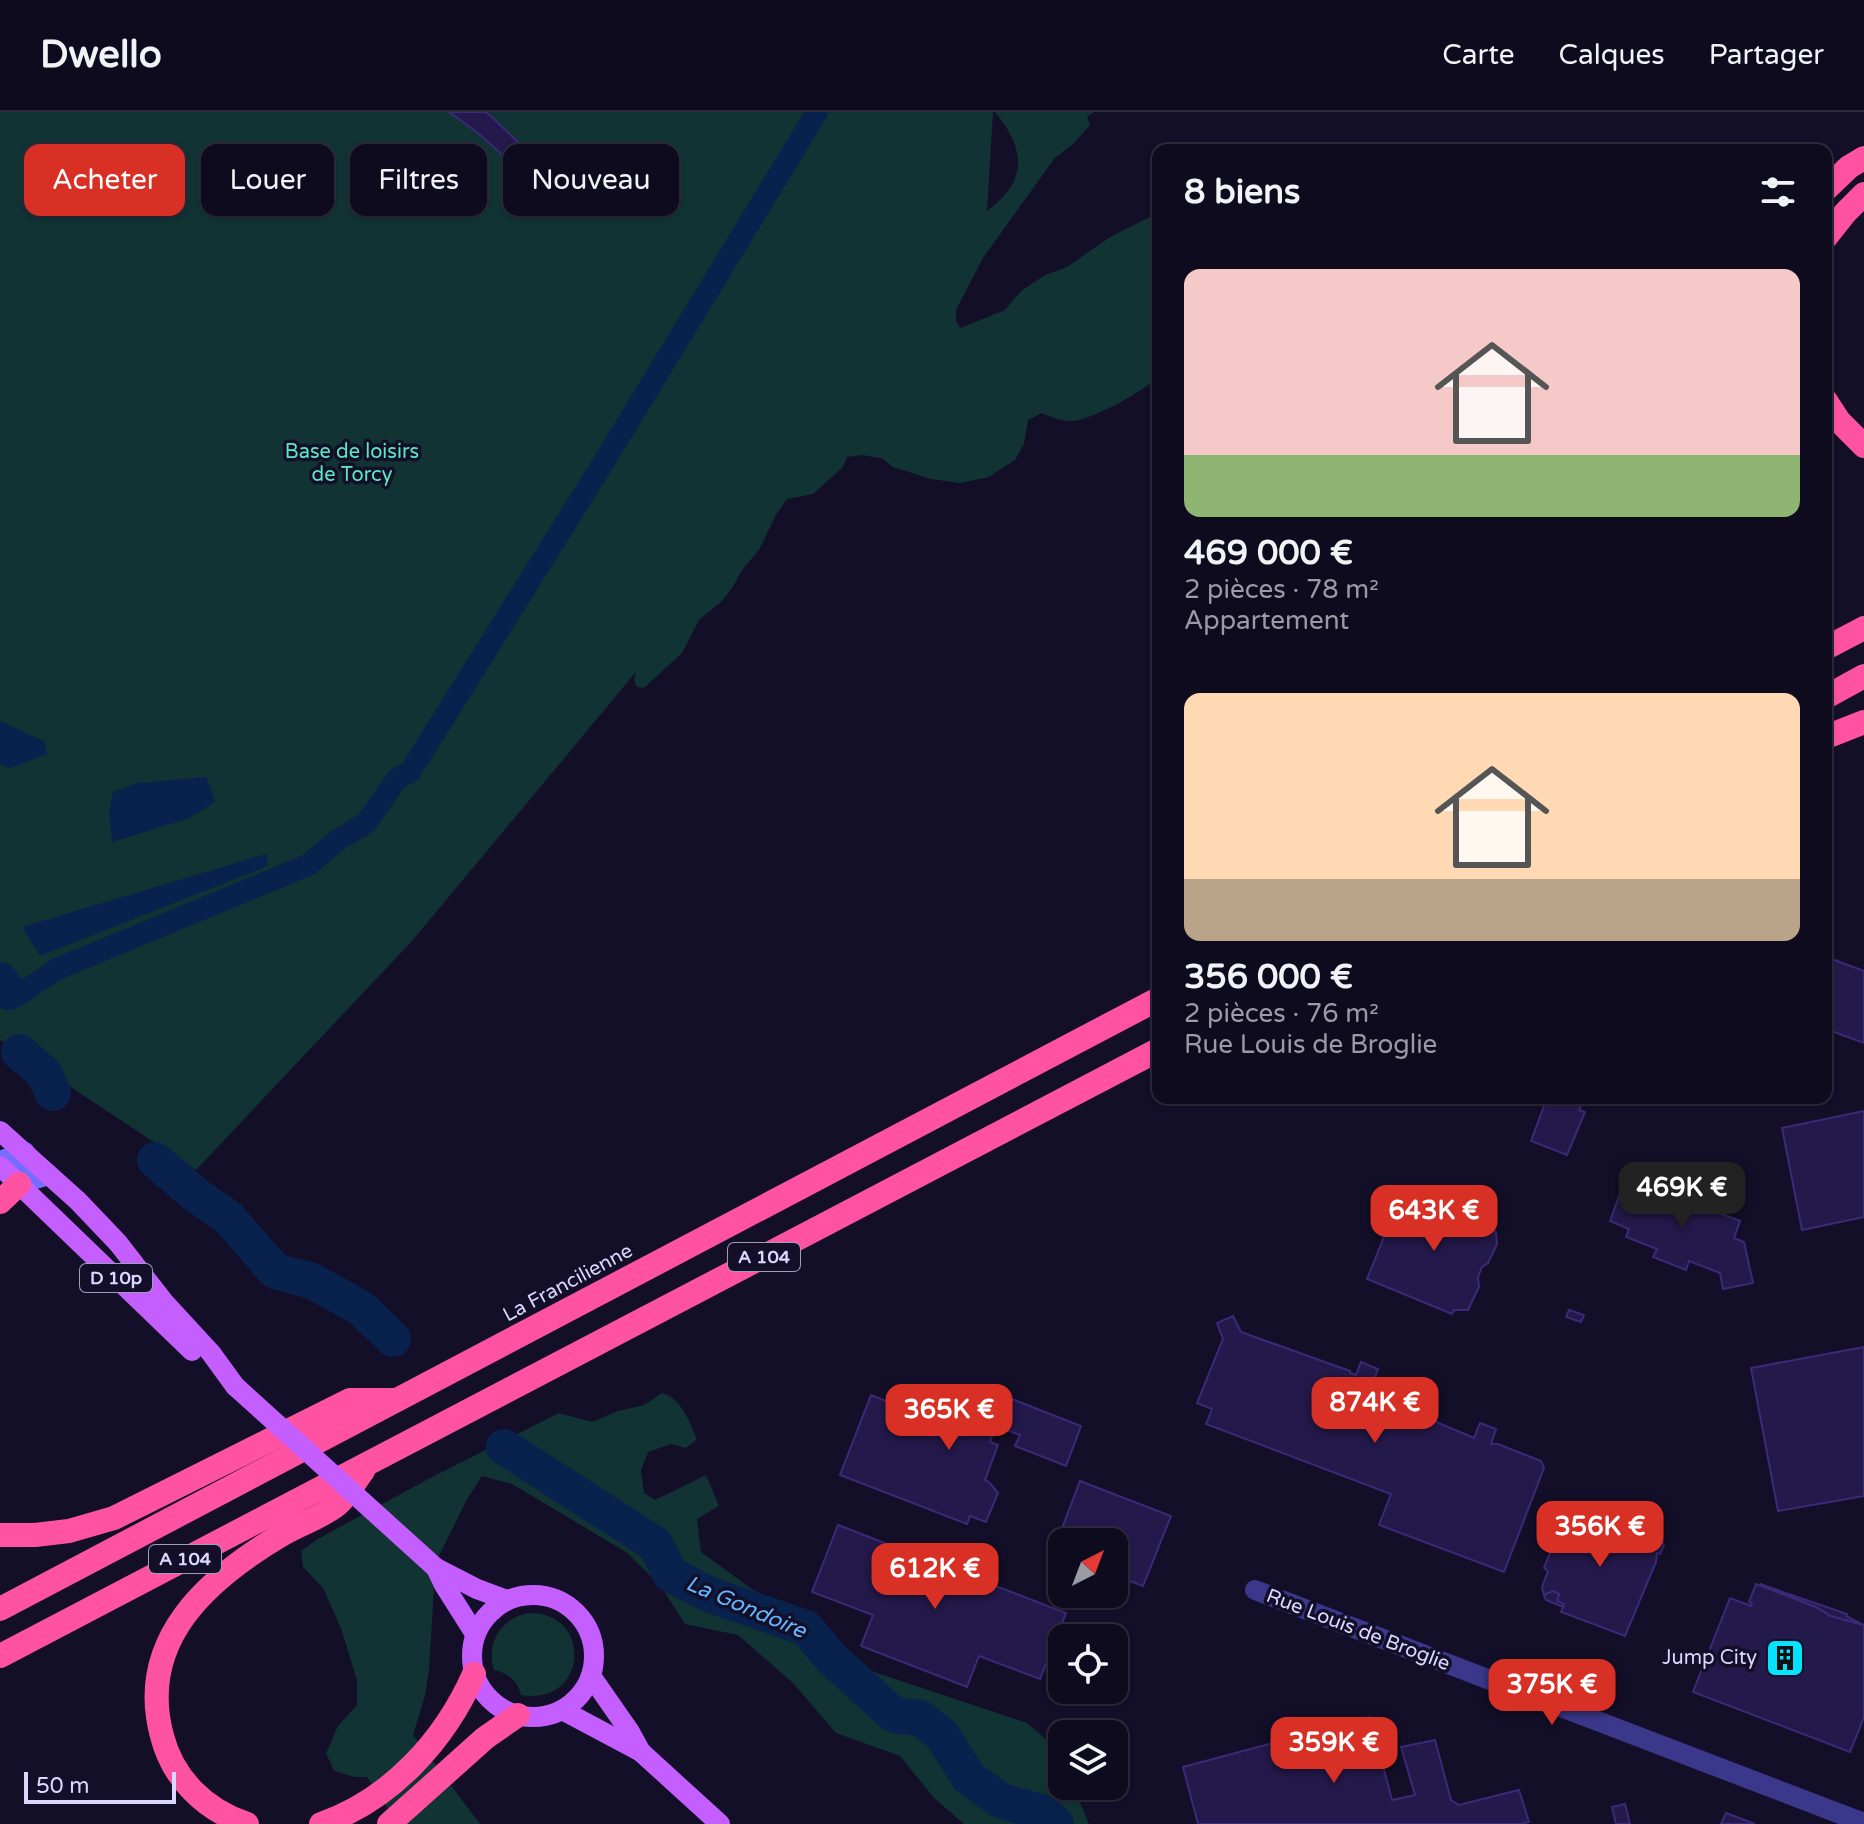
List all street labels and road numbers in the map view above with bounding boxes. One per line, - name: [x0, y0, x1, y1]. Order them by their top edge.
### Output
- street label: La Francilienne: [499, 1239, 637, 1327]
- road number: A 104: [728, 1243, 800, 1271]
- road number: D 10p: [80, 1264, 152, 1292]
- road number: A 104: [149, 1545, 221, 1573]
- street label: Rue Louis de Broglie: [1263, 1584, 1453, 1676]

